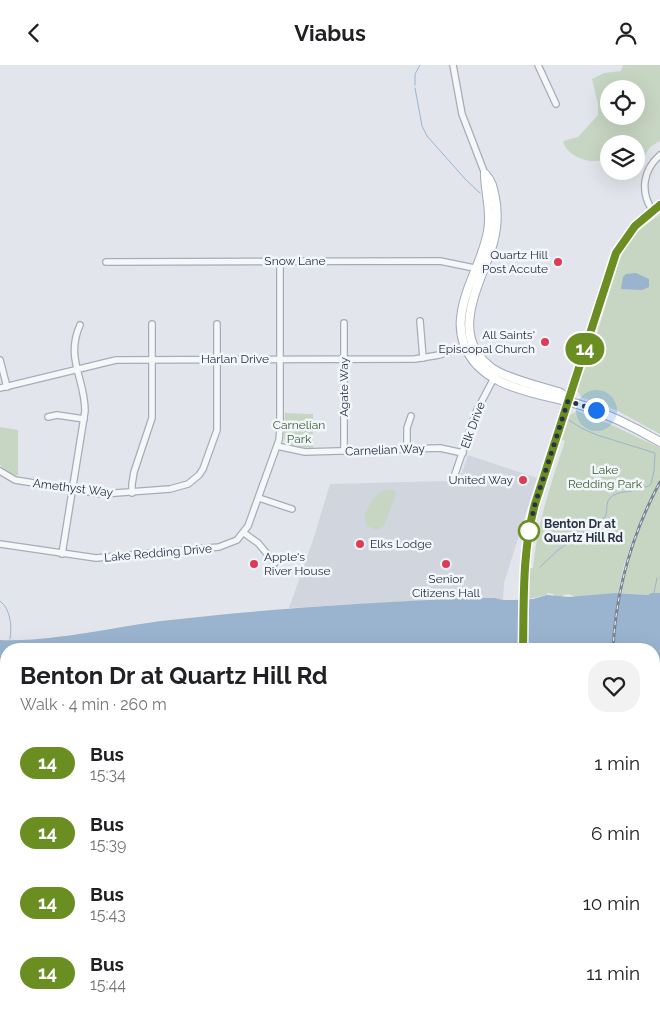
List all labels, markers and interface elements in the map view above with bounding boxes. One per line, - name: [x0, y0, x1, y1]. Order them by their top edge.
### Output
- icon: back: [20, 19, 48, 47]
- icon: person: [612, 19, 640, 47]
- text: Viabus: [294, 20, 366, 46]
- map controls: [600, 80, 645, 180]
- button: locate: [600, 80, 645, 125]
- button: layers: [600, 135, 645, 180]
- place label: Quartz Hill Post Accute: [482, 248, 549, 276]
- street label: Snow Lane: [264, 254, 326, 268]
- marker: Quartz Hill Post Accute: [552, 256, 564, 268]
- place label: All Saints' Episcopal Church: [438, 328, 535, 356]
- line badge: 14: [562, 333, 608, 365]
- marker: All Saints' Episcopal Church: [539, 336, 551, 348]
- text: 14: [575, 338, 595, 359]
- street label: Harlan Drive: [201, 352, 269, 366]
- street label: Agate Way: [337, 356, 351, 417]
- your location: [584, 398, 609, 423]
- street label: Elk Drive: [458, 400, 488, 450]
- park label: Carnelian Park: [273, 418, 325, 446]
- street label: Carnelian Way: [345, 442, 426, 458]
- park label: Lake Redding Park: [568, 463, 643, 491]
- place label: United Way: [449, 473, 513, 487]
- marker: United Way: [517, 474, 529, 486]
- street label: Amethyst Way: [32, 476, 114, 500]
- place label: Benton Dr at Quartz Hill Rd: [544, 517, 623, 545]
- marker: Benton Dr at Quartz Hill Rd: [518, 520, 540, 542]
- place label: Elks Lodge: [370, 537, 432, 551]
- marker: Elks Lodge: [354, 538, 366, 550]
- street label: Lake Redding Drive: [104, 541, 212, 565]
- place label: Apple's River House: [264, 550, 330, 578]
- marker: Apple's River House: [248, 558, 260, 570]
- marker: Senior Citizens Hall: [440, 558, 452, 570]
- place label: Senior Citizens Hall: [412, 572, 481, 600]
- button: heart: [588, 660, 640, 712]
- text: Benton Dr at Quartz Hill Rd: [20, 661, 327, 690]
- text: Walk · 4 min · 260 m: [20, 695, 167, 714]
- text: Bus: [90, 743, 124, 765]
- text: 14: [38, 752, 57, 773]
- text: 1 min: [594, 752, 640, 774]
- text: 15:34: [90, 765, 126, 784]
- text: Bus: [90, 813, 124, 835]
- text: 14: [38, 822, 57, 843]
- text: 6 min: [591, 822, 640, 844]
- text: 15:39: [90, 835, 127, 854]
- text: Bus: [90, 883, 124, 905]
- text: 14: [38, 892, 57, 913]
- text: 10 min: [583, 892, 640, 914]
- text: 15:43: [90, 905, 126, 924]
- text: Bus: [90, 953, 124, 975]
- text: 14: [38, 962, 57, 983]
- text: 11 min: [586, 962, 640, 984]
- text: 15:44: [90, 975, 126, 994]

